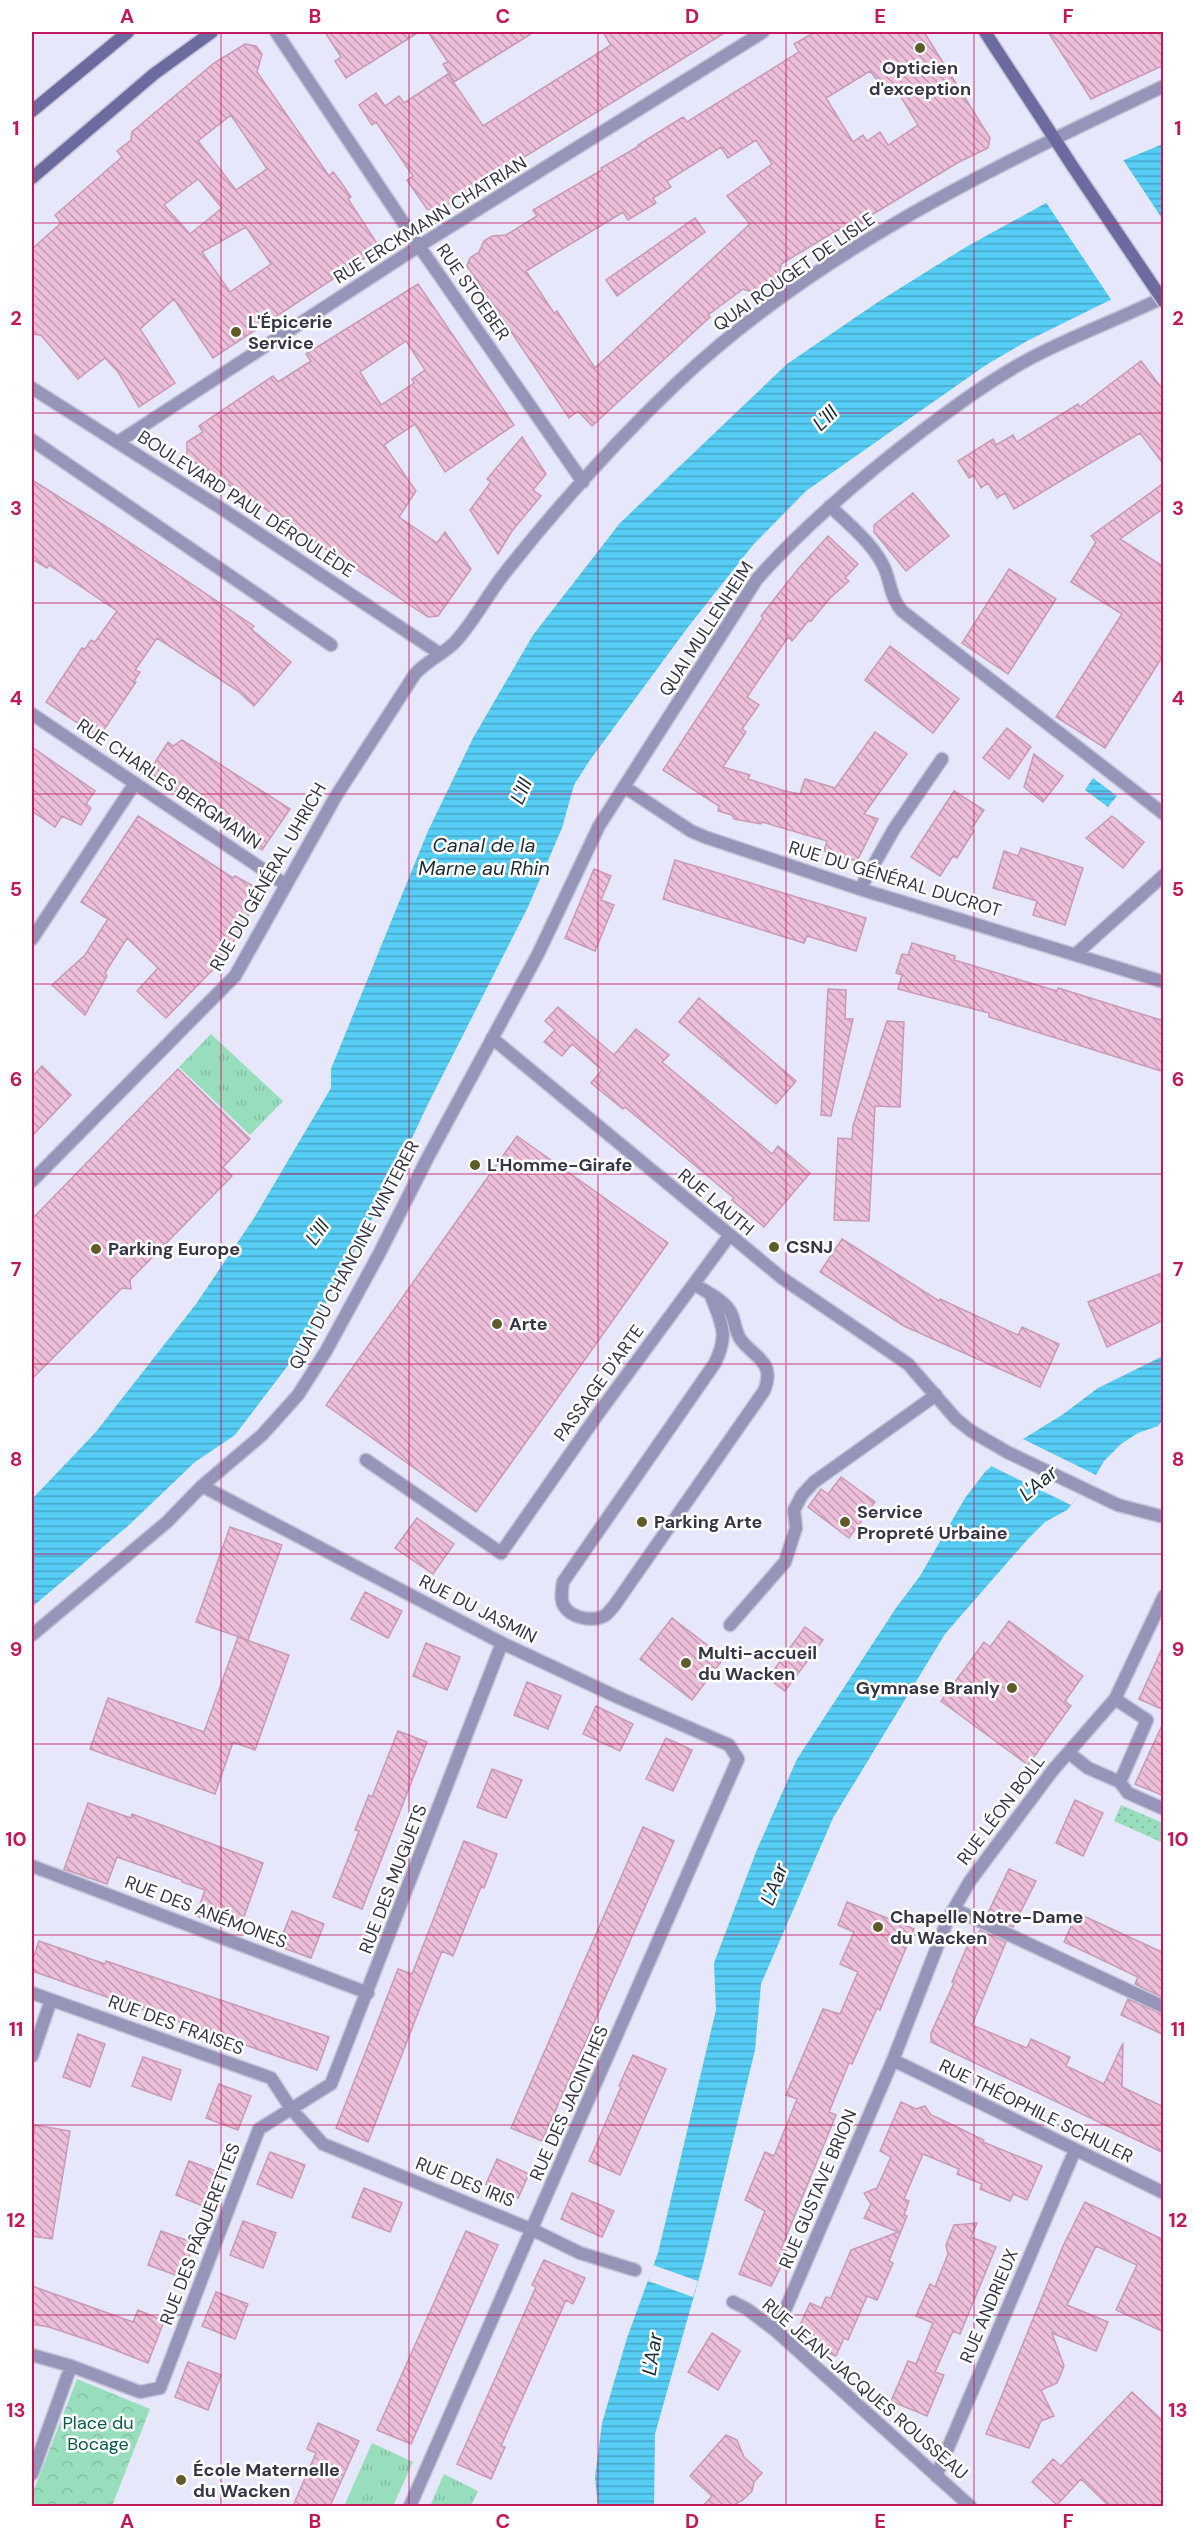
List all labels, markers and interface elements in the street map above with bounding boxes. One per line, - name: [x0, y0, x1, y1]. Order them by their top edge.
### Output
- text: A: [120, 3, 134, 29]
- text: B: [309, 3, 321, 29]
- text: C: [496, 3, 510, 29]
- text: D: [685, 3, 699, 29]
- text: E: [874, 3, 886, 29]
- text: F: [1062, 3, 1074, 29]
- marker: Opticien d'exception: [913, 41, 927, 55]
- place label: Opticien d'exception: [869, 56, 971, 101]
- text: 1: [12, 115, 20, 141]
- text: 1: [1174, 115, 1182, 141]
- street label: RUE ERCKMANN CHATRIAN: [329, 151, 531, 289]
- street label: QUAI ROUGET DE LISLE: [708, 207, 880, 337]
- street label: RUE STOEBER: [431, 239, 515, 345]
- text: 2: [10, 305, 22, 331]
- text: 2: [1172, 305, 1184, 331]
- place label: L'Épicerie Service: [248, 310, 333, 355]
- marker: L'Épicerie Service: [229, 325, 243, 339]
- water label: L'Ill: [807, 399, 844, 436]
- street label: BOULEVARD PAUL DÉROULÈDE: [133, 425, 359, 583]
- text: 3: [10, 495, 22, 521]
- text: 3: [1172, 495, 1184, 521]
- street label: QUAI MULLENHEIM: [653, 557, 759, 701]
- text: 4: [10, 685, 23, 711]
- text: 4: [1172, 685, 1185, 711]
- street label: RUE CHARLES BERGMANN: [72, 713, 266, 855]
- water label: L'Ill: [504, 774, 538, 808]
- street label: RUE DU GÉNÉRAL UHRICH: [204, 778, 332, 976]
- water label: Canal de la Marne au Rhin: [418, 832, 550, 881]
- street label: RUE DU GÉNÉRAL DUCROT: [786, 835, 1004, 923]
- text: 5: [10, 876, 22, 902]
- text: 5: [1172, 876, 1184, 902]
- text: 6: [10, 1066, 22, 1092]
- text: 6: [1172, 1066, 1184, 1092]
- street label: QUAI DU CHANOINE WINTERER: [283, 1136, 425, 1374]
- place label: L'Homme-Girafe: [487, 1153, 633, 1177]
- marker: L'Homme-Girafe: [468, 1158, 482, 1172]
- street label: RUE LAUTH: [673, 1163, 759, 1241]
- water label: L'Ill: [299, 1214, 335, 1250]
- place label: CSNJ: [786, 1235, 833, 1259]
- place label: Parking Europe: [108, 1237, 240, 1261]
- marker: CSNJ: [767, 1240, 781, 1254]
- marker: Parking Europe: [89, 1242, 103, 1256]
- text: 7: [11, 1256, 22, 1282]
- text: 7: [1173, 1256, 1184, 1282]
- place label: Arte: [509, 1312, 548, 1336]
- marker: Arte: [490, 1317, 504, 1331]
- street label: PASSAGE D'ARTE: [549, 1320, 649, 1446]
- text: 8: [10, 1446, 22, 1472]
- text: 8: [1172, 1446, 1184, 1472]
- water label: L'Aar: [1013, 1459, 1063, 1507]
- place label: Service Propreté Urbaine: [857, 1500, 1008, 1545]
- place label: Parking Arte: [654, 1510, 762, 1534]
- marker: Parking Arte: [635, 1515, 649, 1529]
- marker: Service Propreté Urbaine: [838, 1515, 852, 1529]
- street label: RUE DU JASMIN: [415, 1569, 541, 1649]
- text: 9: [10, 1636, 22, 1662]
- text: 9: [1172, 1636, 1184, 1662]
- place label: Multi-accueil du Wacken: [698, 1641, 817, 1686]
- marker: Multi-accueil du Wacken: [679, 1656, 693, 1670]
- place label: Gymnase Branly: [856, 1676, 1000, 1700]
- marker: Gymnase Branly: [1005, 1681, 1019, 1695]
- street label: RUE LÉON BOLL: [952, 1750, 1050, 1870]
- street label: RUE DES MUGUETS: [353, 1801, 433, 1957]
- text: 10: [5, 1826, 27, 1852]
- text: 10: [1167, 1826, 1189, 1852]
- water label: L'Aar: [754, 1859, 794, 1909]
- street label: RUE DES ANÉMONES: [121, 1870, 291, 1954]
- place label: Chapelle Notre-Dame du Wacken: [890, 1905, 1083, 1950]
- marker: Chapelle Notre-Dame du Wacken: [871, 1920, 885, 1934]
- street label: RUE DES FRAISES: [105, 1989, 247, 2061]
- text: 11: [9, 2016, 23, 2042]
- text: 11: [1171, 2016, 1185, 2042]
- street label: RUE DES JACINTHES: [524, 2022, 614, 2184]
- street label: RUE THÉOPHILE SCHULER: [935, 2054, 1137, 2168]
- street label: RUE GUSTAVE BRION: [774, 2106, 862, 2272]
- street label: RUE DES PÂQUERETTES: [154, 2140, 246, 2328]
- street label: RUE DES IRIS: [412, 2151, 518, 2213]
- text: 12: [7, 2207, 25, 2233]
- text: 12: [1169, 2207, 1187, 2233]
- street label: RUE ANDRIEUX: [954, 2245, 1024, 2367]
- street label: RUE JEAN-JACQUES ROUSSEAU: [757, 2293, 973, 2485]
- water label: L'Aar: [636, 2330, 668, 2377]
- text: 13: [6, 2397, 26, 2423]
- text: 13: [1168, 2397, 1188, 2423]
- park label: Place du Bocage: [62, 2411, 134, 2456]
- place label: École Maternelle du Wacken: [193, 2458, 340, 2503]
- marker: École Maternelle du Wacken: [174, 2473, 188, 2487]
- text: A: [120, 2508, 134, 2534]
- text: B: [309, 2508, 321, 2534]
- text: C: [496, 2508, 510, 2534]
- text: D: [685, 2508, 699, 2534]
- text: E: [874, 2508, 886, 2534]
- text: F: [1062, 2508, 1074, 2534]

